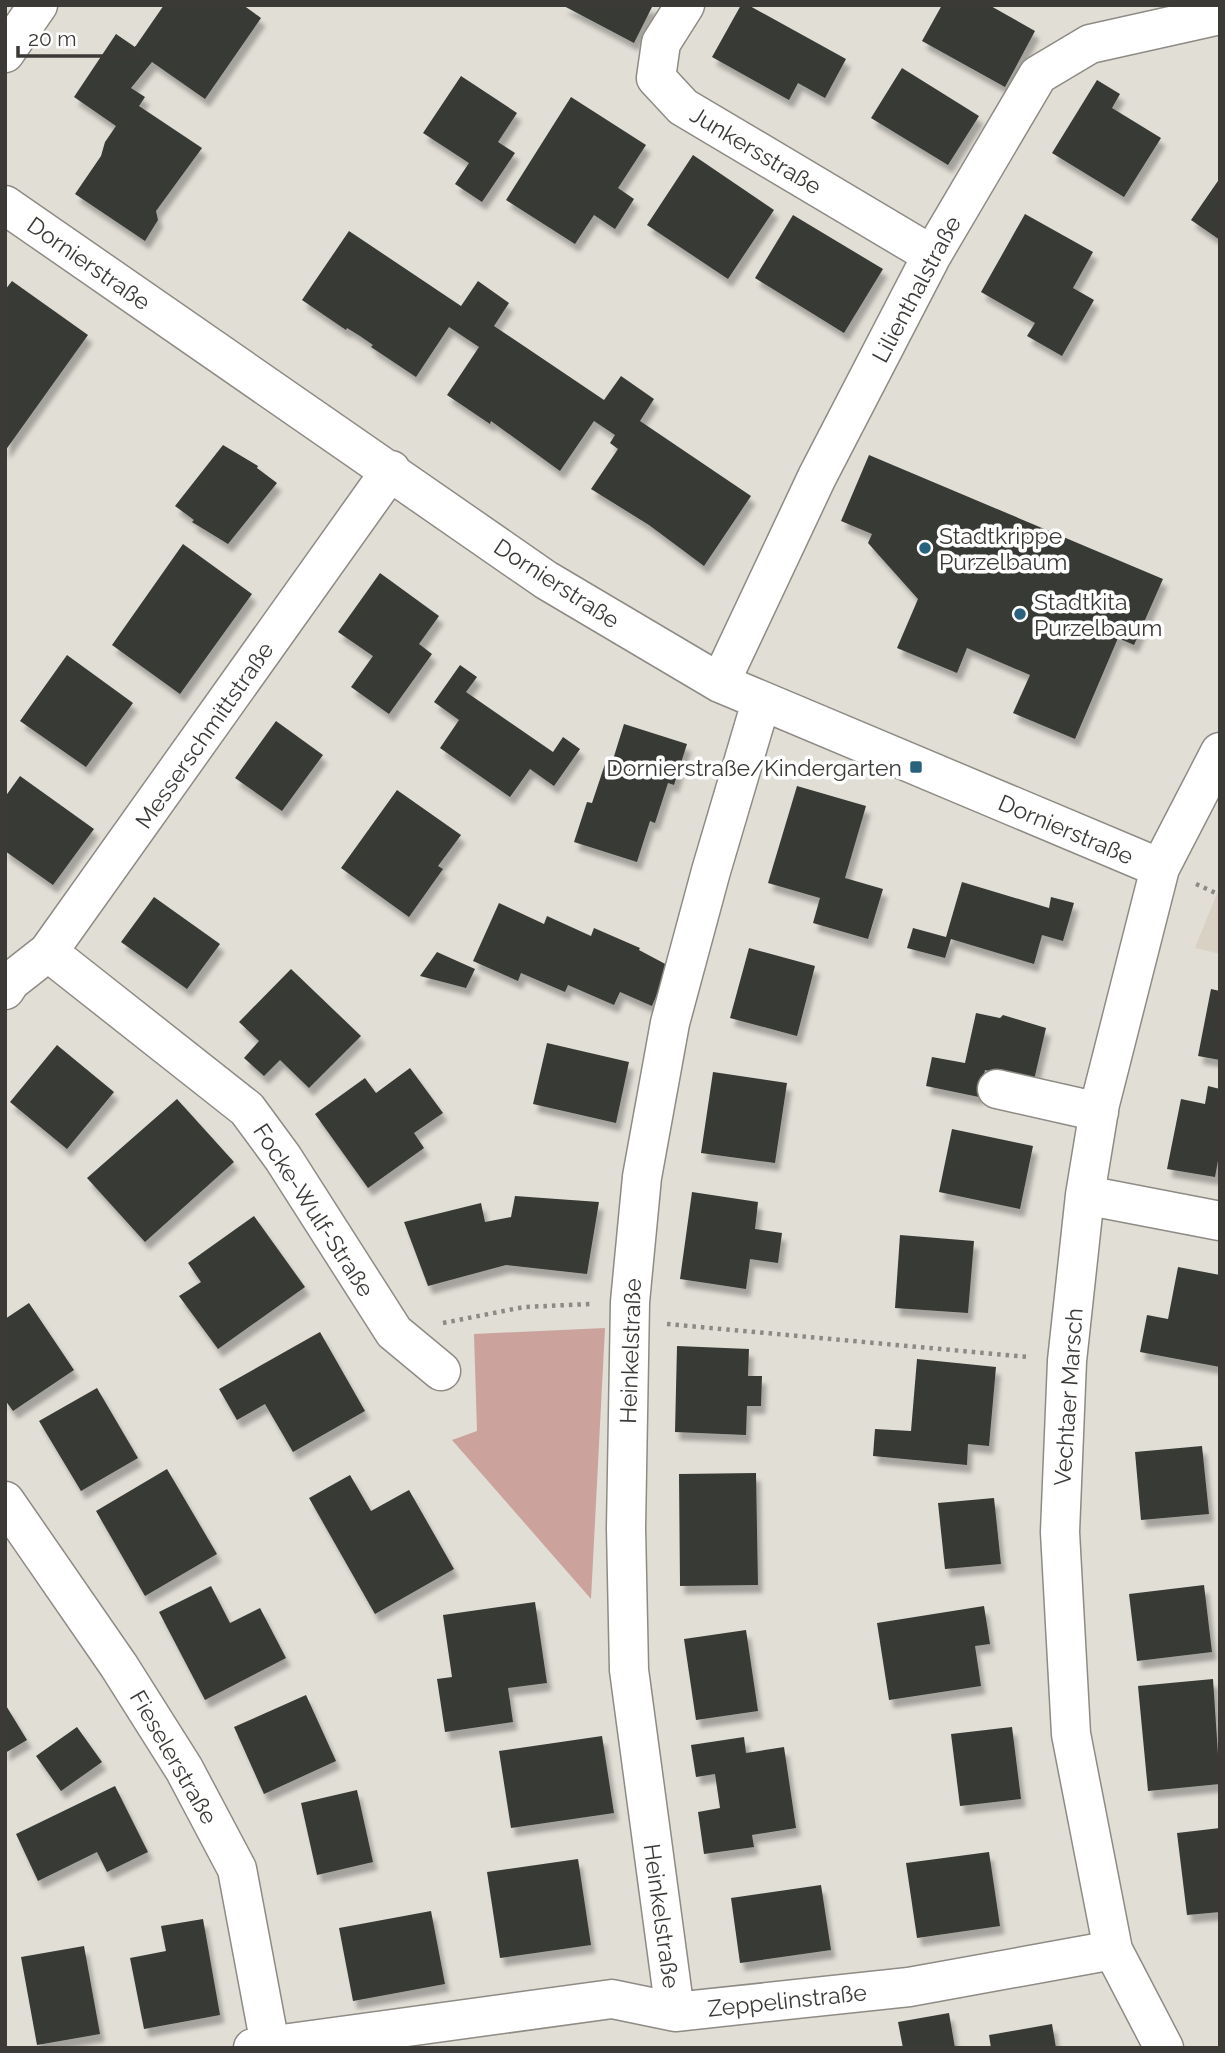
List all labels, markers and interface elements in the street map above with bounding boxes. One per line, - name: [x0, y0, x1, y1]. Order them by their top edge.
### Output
- scale bar: [18, 14, 136, 58]
- text: 20 m: [28, 26, 76, 51]
- street label: Junkersstraße: [686, 100, 826, 200]
- street label: Dornierstraße: [22, 211, 156, 315]
- street label: Lilienthalstraße: [866, 211, 966, 367]
- place label: Stadtkrippe Purzelbaum: [939, 522, 1067, 575]
- street label: Dornierstraße: [489, 533, 625, 633]
- marker: Stadtkrippe Purzelbaum: [917, 540, 933, 556]
- place label: Stadtkita Purzelbaum: [1034, 588, 1162, 641]
- marker: Stadtkita Purzelbaum: [1012, 606, 1028, 622]
- street label: Messerschmittstraße: [129, 637, 279, 833]
- place label: Dornierstraße/Kindergarten: [606, 754, 902, 781]
- marker: Dornierstraße/Kindergarten: [908, 759, 924, 775]
- street label: Dornierstraße: [995, 788, 1137, 870]
- street label: Focke-Wulf-Straße: [248, 1118, 380, 1302]
- street label: Heinkelstraße: [614, 1278, 646, 1424]
- street label: Vechtaer Marsch: [1048, 1307, 1088, 1487]
- street label: Fieselerstraße: [125, 1685, 223, 1829]
- street label: Heinkelstraße: [639, 1842, 685, 1990]
- street label: Zeppelinstraße: [706, 1978, 868, 2022]

